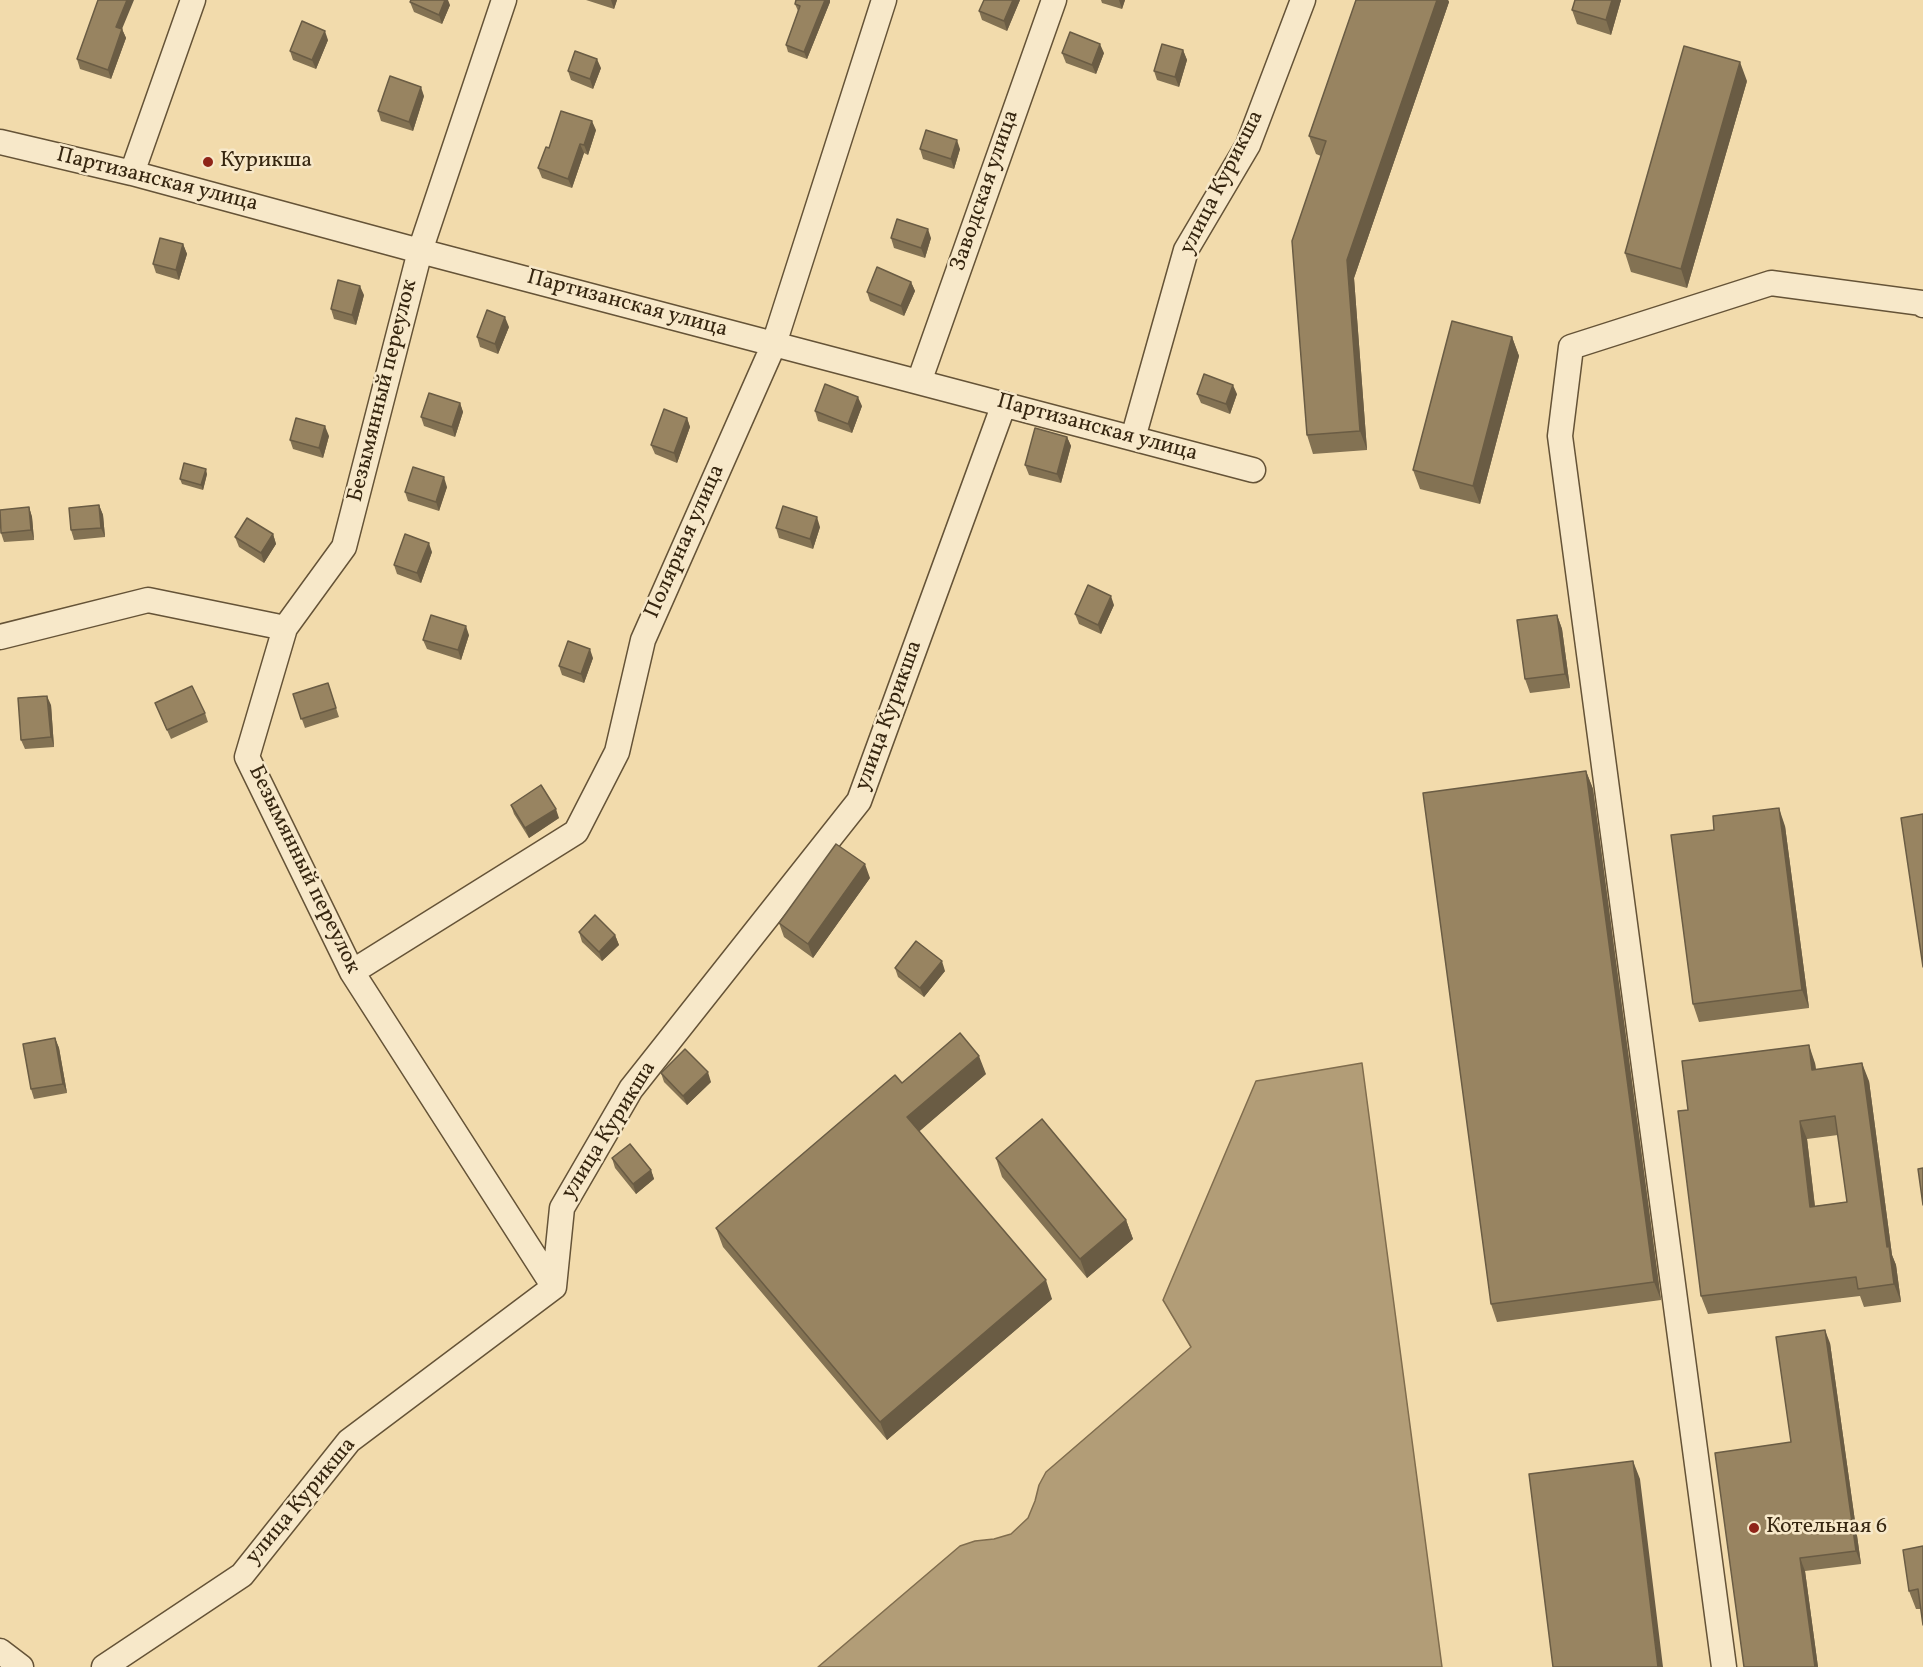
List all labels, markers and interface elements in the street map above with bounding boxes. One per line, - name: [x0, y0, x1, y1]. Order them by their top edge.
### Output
- street label: Заводская улица: [946, 107, 1026, 275]
- street label: улица Курикша: [1175, 107, 1271, 259]
- street label: Партизанская улица: [53, 143, 261, 219]
- place label: Курикша: [220, 149, 312, 175]
- marker: Курикша: [201, 155, 215, 169]
- street label: Партизанская улица: [524, 265, 730, 345]
- street label: Безымянный переулок: [344, 277, 424, 505]
- street label: Партизанская улица: [994, 389, 1200, 469]
- street label: Полярная улица: [640, 461, 732, 623]
- street label: улица Курикша: [851, 637, 929, 795]
- street label: Безымянный переулок: [241, 762, 365, 978]
- street label: улица Курикша: [557, 1057, 663, 1205]
- street label: улица Курикша: [241, 1433, 363, 1571]
- place label: Котельная 6: [1766, 1515, 1887, 1541]
- marker: Котельная 6: [1747, 1521, 1761, 1535]

